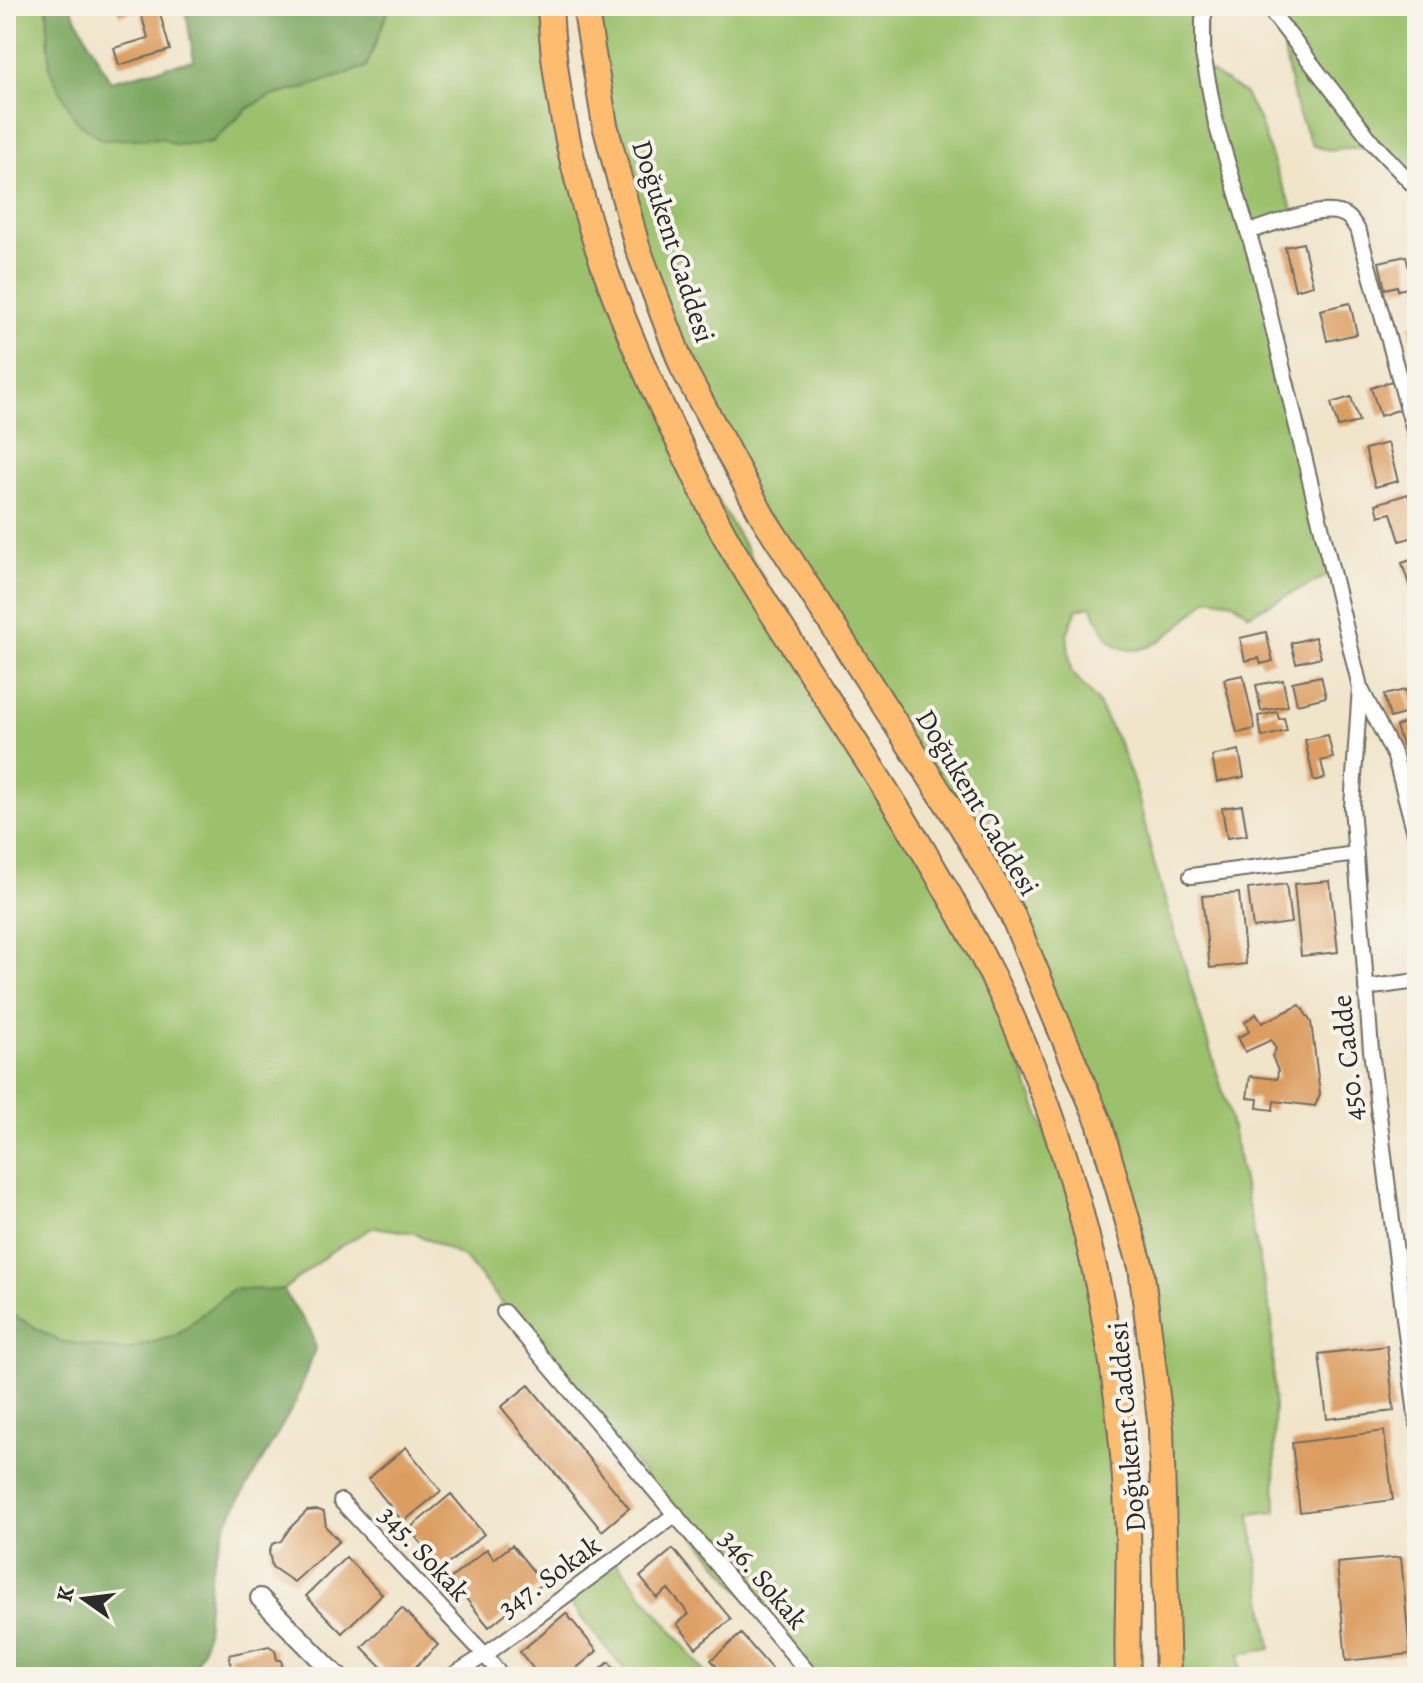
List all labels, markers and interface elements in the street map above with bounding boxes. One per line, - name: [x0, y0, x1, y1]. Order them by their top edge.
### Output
- street label: Doğukent Caddesi: [622, 135, 724, 348]
- street label: Doğukent Caddesi: [906, 702, 1048, 903]
- street label: 450. Cadde: [1322, 993, 1373, 1123]
- street label: Doğukent Caddesi: [1099, 1320, 1155, 1534]
- street label: 345. Sokak: [370, 1497, 479, 1610]
- street label: 346. Sokak: [710, 1522, 816, 1638]
- street label: 347. Sokak: [491, 1527, 609, 1627]
- north arrow: [44, 1559, 124, 1639]
- text: K: [49, 1583, 82, 1605]

